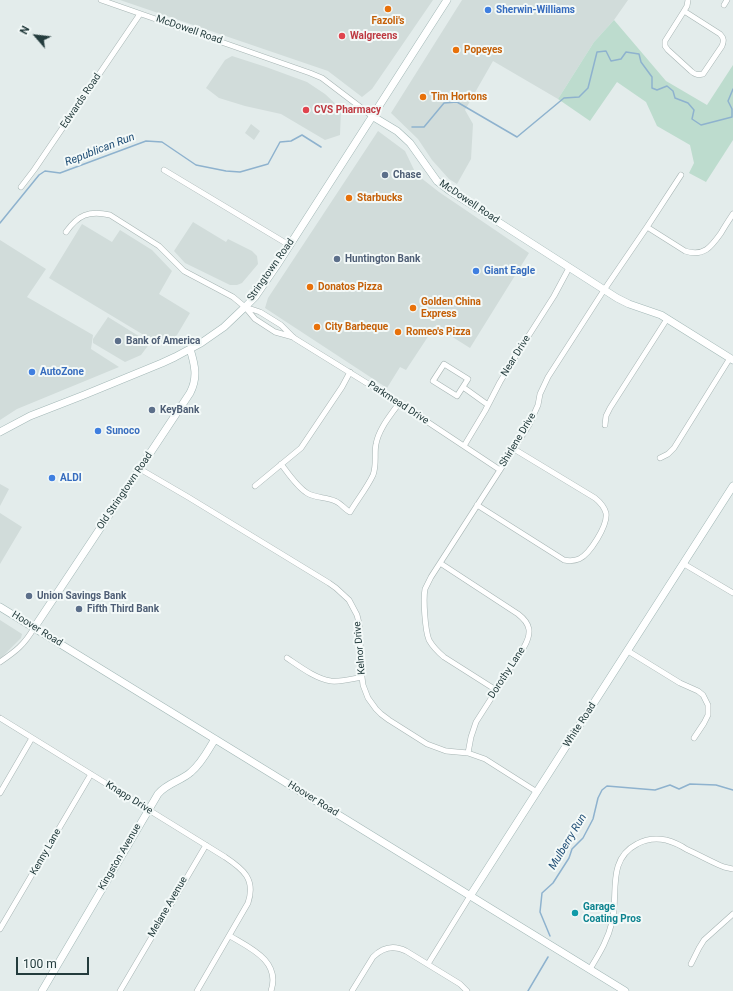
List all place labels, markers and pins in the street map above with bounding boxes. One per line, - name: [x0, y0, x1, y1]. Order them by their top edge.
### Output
- marker: Fazoli's: [383, 4, 393, 14]
- place label: Sherwin-Williams: [496, 4, 575, 16]
- marker: Sherwin-Williams: [483, 5, 493, 15]
- place label: Fazoli's: [372, 15, 404, 27]
- place label: Walgreens: [350, 30, 397, 42]
- marker: Walgreens: [337, 31, 347, 41]
- place label: Popeyes: [464, 44, 502, 56]
- marker: Popeyes: [451, 45, 461, 55]
- place label: Tim Hortons: [431, 91, 487, 103]
- marker: Tim Hortons: [418, 92, 428, 102]
- place label: CVS Pharmacy: [314, 104, 381, 116]
- marker: CVS Pharmacy: [301, 105, 311, 115]
- place label: Chase: [393, 169, 421, 181]
- marker: Chase: [380, 170, 390, 180]
- place label: Starbucks: [357, 192, 402, 204]
- marker: Starbucks: [344, 193, 354, 203]
- place label: Huntington Bank: [345, 253, 420, 265]
- marker: Huntington Bank: [332, 254, 342, 264]
- place label: Giant Eagle: [484, 265, 535, 277]
- marker: Giant Eagle: [471, 266, 481, 276]
- place label: Donatos Pizza: [318, 281, 382, 293]
- marker: Donatos Pizza: [305, 282, 315, 292]
- place label: Golden China Express: [421, 296, 481, 320]
- marker: Golden China Express: [408, 303, 418, 313]
- place label: City Barbeque: [325, 321, 388, 333]
- marker: City Barbeque: [312, 322, 322, 332]
- place label: Romeo's Pizza: [406, 326, 471, 338]
- marker: Romeo's Pizza: [393, 327, 403, 337]
- place label: Bank of America: [126, 335, 200, 347]
- marker: Bank of America: [113, 336, 123, 346]
- place label: AutoZone: [40, 366, 84, 378]
- marker: AutoZone: [27, 367, 37, 377]
- place label: KeyBank: [160, 404, 199, 416]
- marker: KeyBank: [147, 405, 157, 415]
- place label: Sunoco: [106, 425, 140, 437]
- marker: Sunoco: [93, 426, 103, 436]
- place label: ALDI: [60, 472, 82, 484]
- marker: ALDI: [47, 473, 57, 483]
- place label: Union Savings Bank: [37, 590, 126, 602]
- marker: Union Savings Bank: [24, 591, 34, 601]
- place label: Fifth Third Bank: [87, 603, 159, 615]
- marker: Fifth Third Bank: [74, 604, 84, 614]
- place label: Garage Coating Pros: [583, 901, 641, 924]
- marker: Garage Coating Pros: [570, 908, 580, 918]

